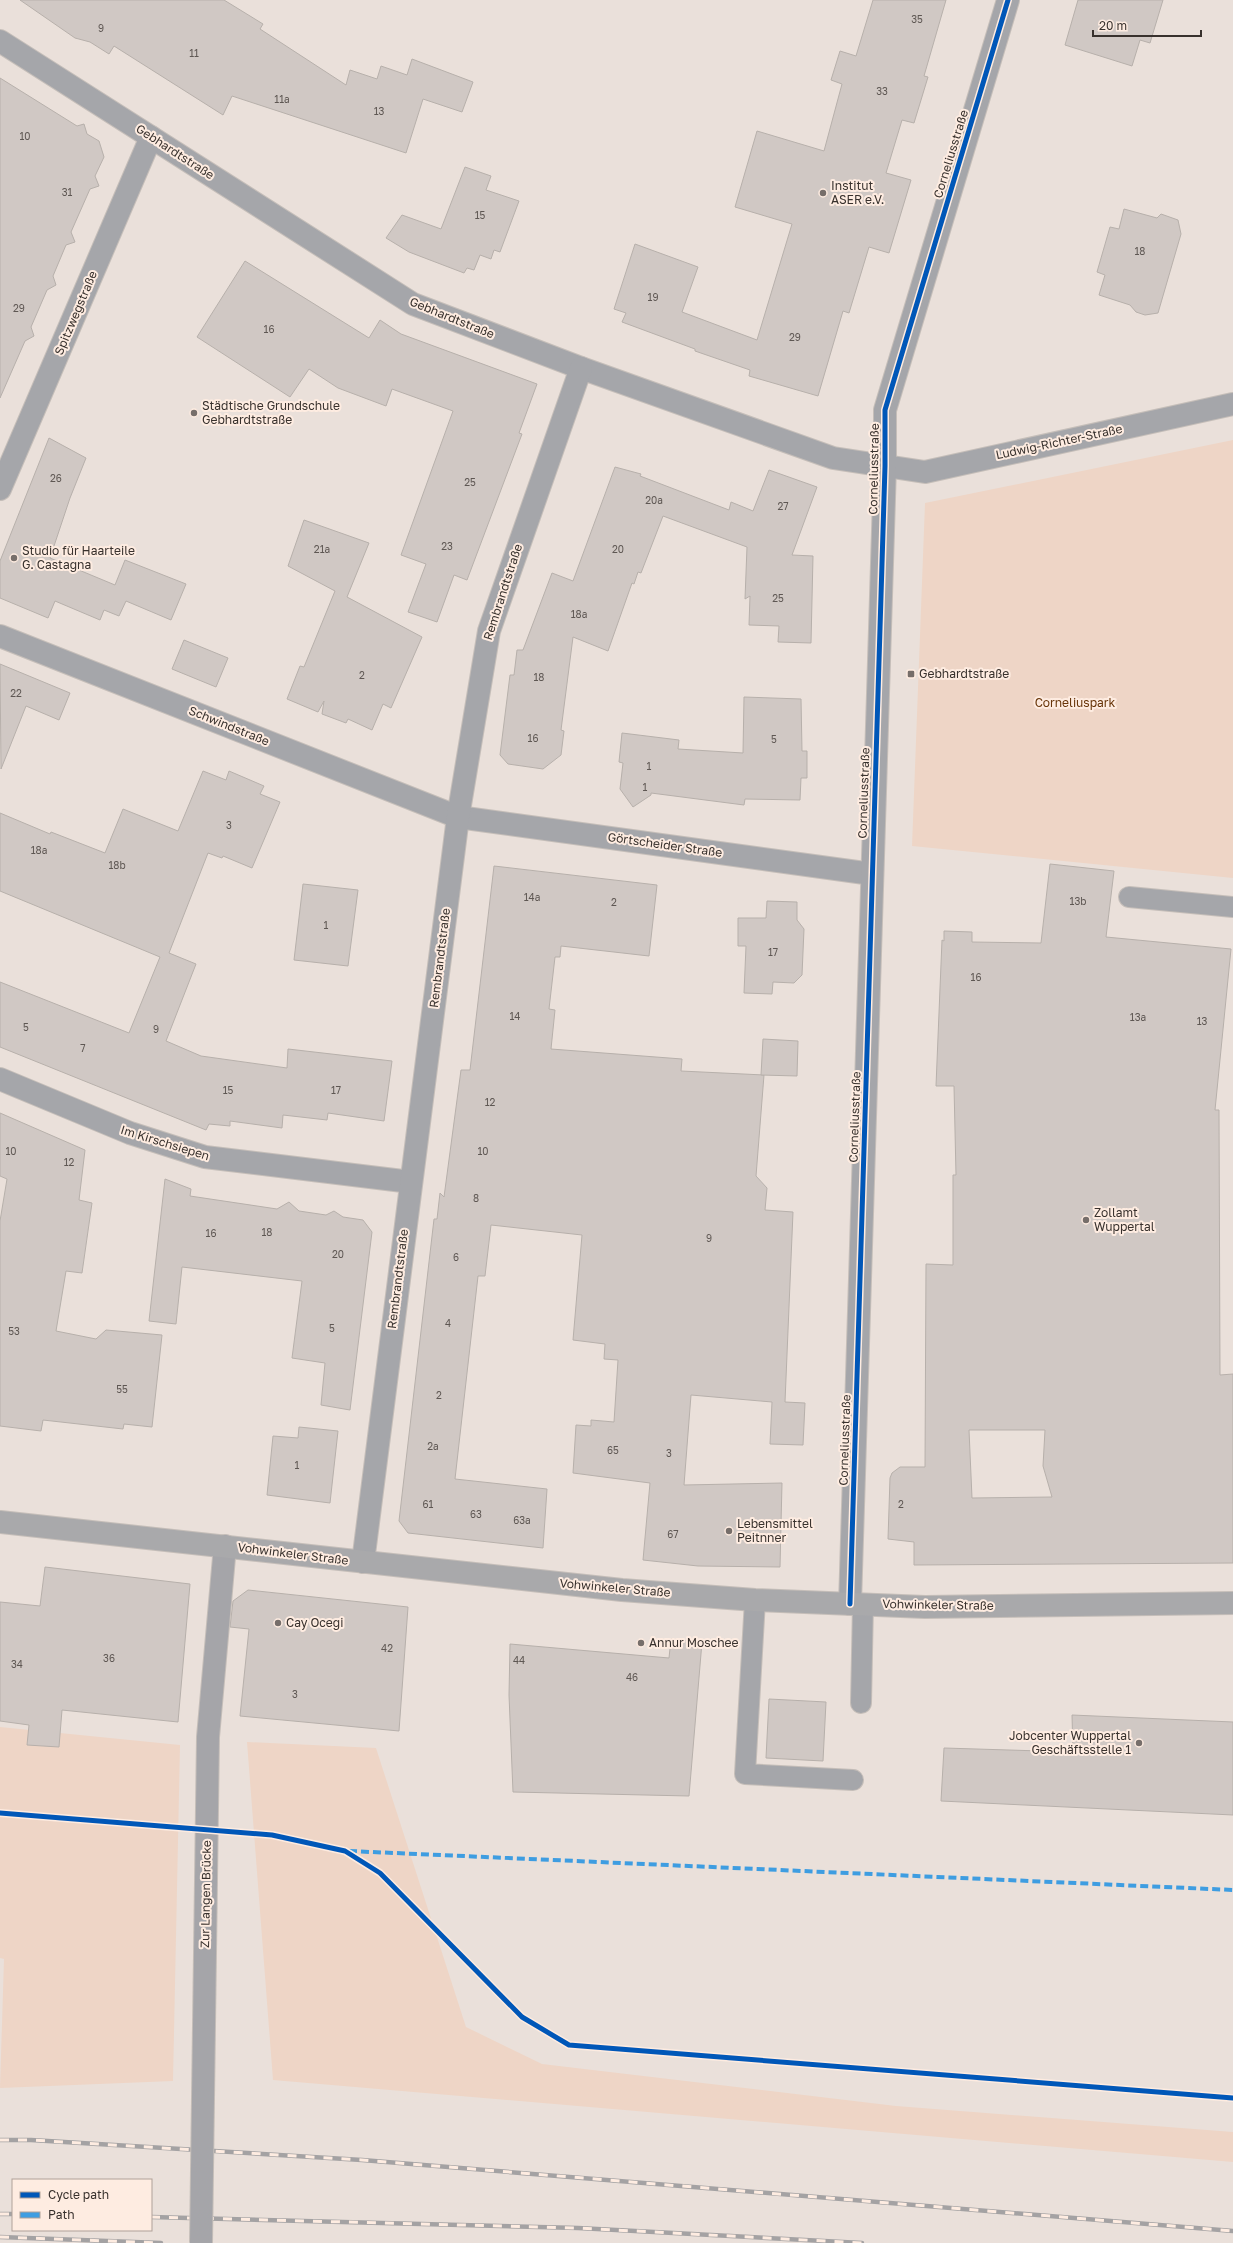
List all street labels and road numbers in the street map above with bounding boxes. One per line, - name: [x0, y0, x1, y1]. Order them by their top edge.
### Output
- street label: Corneliusstraße: [930, 108, 971, 200]
- street label: Gebhardtstraße: [133, 121, 217, 182]
- street label: Spitzwegstraße: [51, 268, 100, 357]
- street label: Gebhardtstraße: [408, 294, 497, 341]
- street label: Ludwig-Richter-Straße: [994, 421, 1124, 462]
- street label: Corneliusstraße: [865, 423, 882, 515]
- street label: Rembrandtstraße: [480, 542, 525, 642]
- street label: Schwindstraße: [187, 703, 272, 749]
- street label: Corneliusstraße: [854, 747, 873, 839]
- street label: Görtscheider Straße: [607, 829, 723, 860]
- street label: Rembrandtstraße: [426, 907, 453, 1009]
- street label: Corneliusstraße: [845, 1071, 864, 1163]
- street label: Im Kirschsiepen: [119, 1122, 211, 1163]
- street label: Rembrandtstraße: [384, 1228, 411, 1330]
- street label: Corneliusstraße: [835, 1394, 854, 1486]
- street label: Vohwinkeler Straße: [237, 1539, 349, 1568]
- street label: Vohwinkeler Straße: [559, 1575, 671, 1600]
- street label: Vohwinkeler Straße: [882, 1596, 994, 1613]
- street label: Zur Langen Brücke: [197, 1840, 214, 1948]

